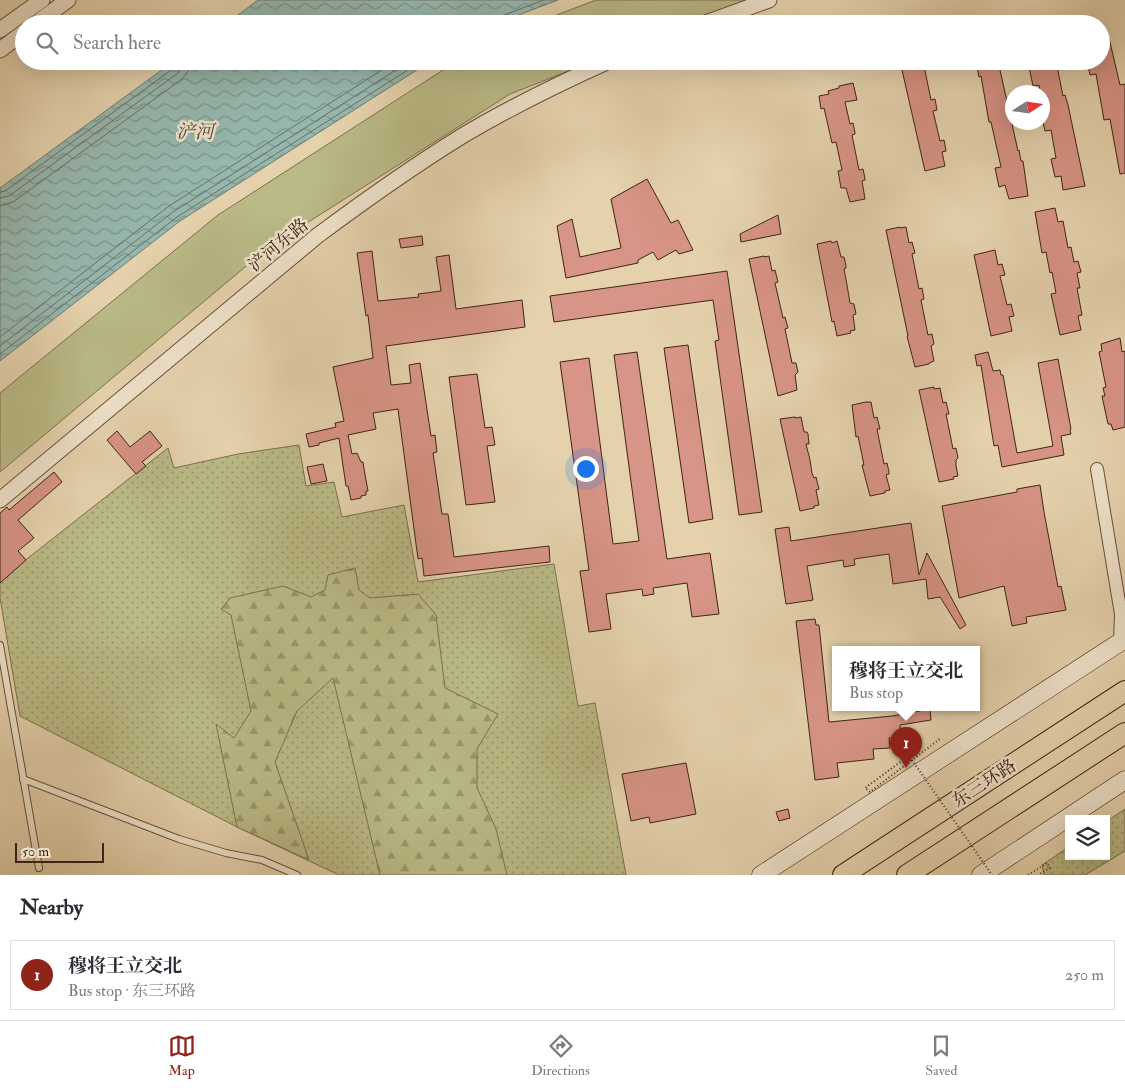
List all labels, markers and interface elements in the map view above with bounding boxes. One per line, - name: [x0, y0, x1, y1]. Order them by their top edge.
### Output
- search box: [15, 15, 1110, 70]
- icon: search: [33, 29, 61, 57]
- text: Search here: [73, 31, 161, 55]
- north arrow: [1005, 85, 1050, 130]
- water label: 浐河: [176, 120, 217, 144]
- street label: 浐河东路: [243, 213, 313, 277]
- your location: [573, 456, 599, 482]
- popup: [832, 646, 980, 711]
- text: 穆将王立交北: [849, 659, 963, 683]
- text: Bus stop: [849, 683, 903, 703]
- pin: 1: [890, 727, 922, 768]
- street label: 东三环路: [948, 754, 1021, 813]
- map controls: [1065, 815, 1110, 860]
- button: layers: [1065, 815, 1110, 860]
- scale bar: [15, 840, 104, 863]
- text: 50 m: [22, 843, 49, 860]
- text: Nearby: [20, 894, 83, 921]
- text: 穆将王立交北: [68, 954, 182, 978]
- text: 1: [34, 965, 40, 985]
- text: 250 m: [1065, 965, 1104, 985]
- text: Bus stop · 东三环路: [68, 981, 196, 1001]
- tab: Map: [168, 1032, 196, 1079]
- tab: Directions: [531, 1032, 590, 1079]
- tab: Saved: [925, 1032, 957, 1079]

